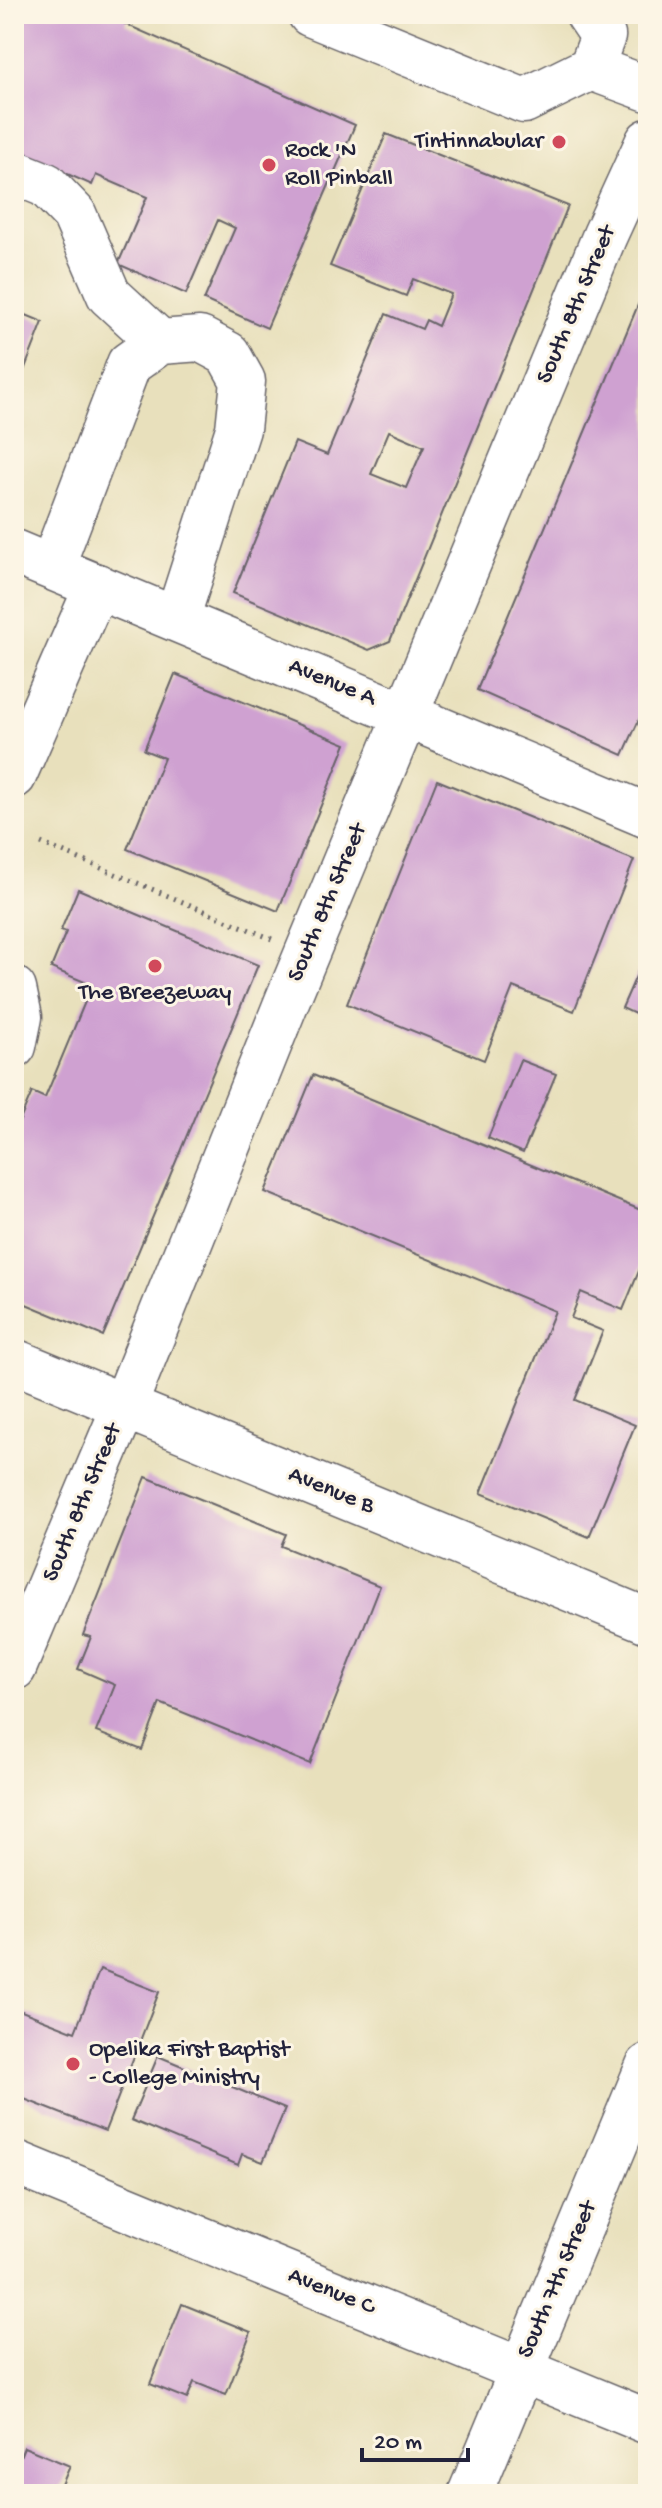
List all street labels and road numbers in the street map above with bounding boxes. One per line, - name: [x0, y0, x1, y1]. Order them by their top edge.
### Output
- street label: South 8th Street: [531, 220, 624, 388]
- street label: Avenue A: [284, 652, 382, 714]
- street label: South 8th Street: [282, 818, 375, 986]
- street label: South 8th Street: [37, 1418, 130, 1586]
- street label: Avenue B: [284, 1461, 379, 1522]
- street label: South 7th Street: [512, 2195, 605, 2363]
- street label: Avenue C: [283, 2262, 380, 2323]

